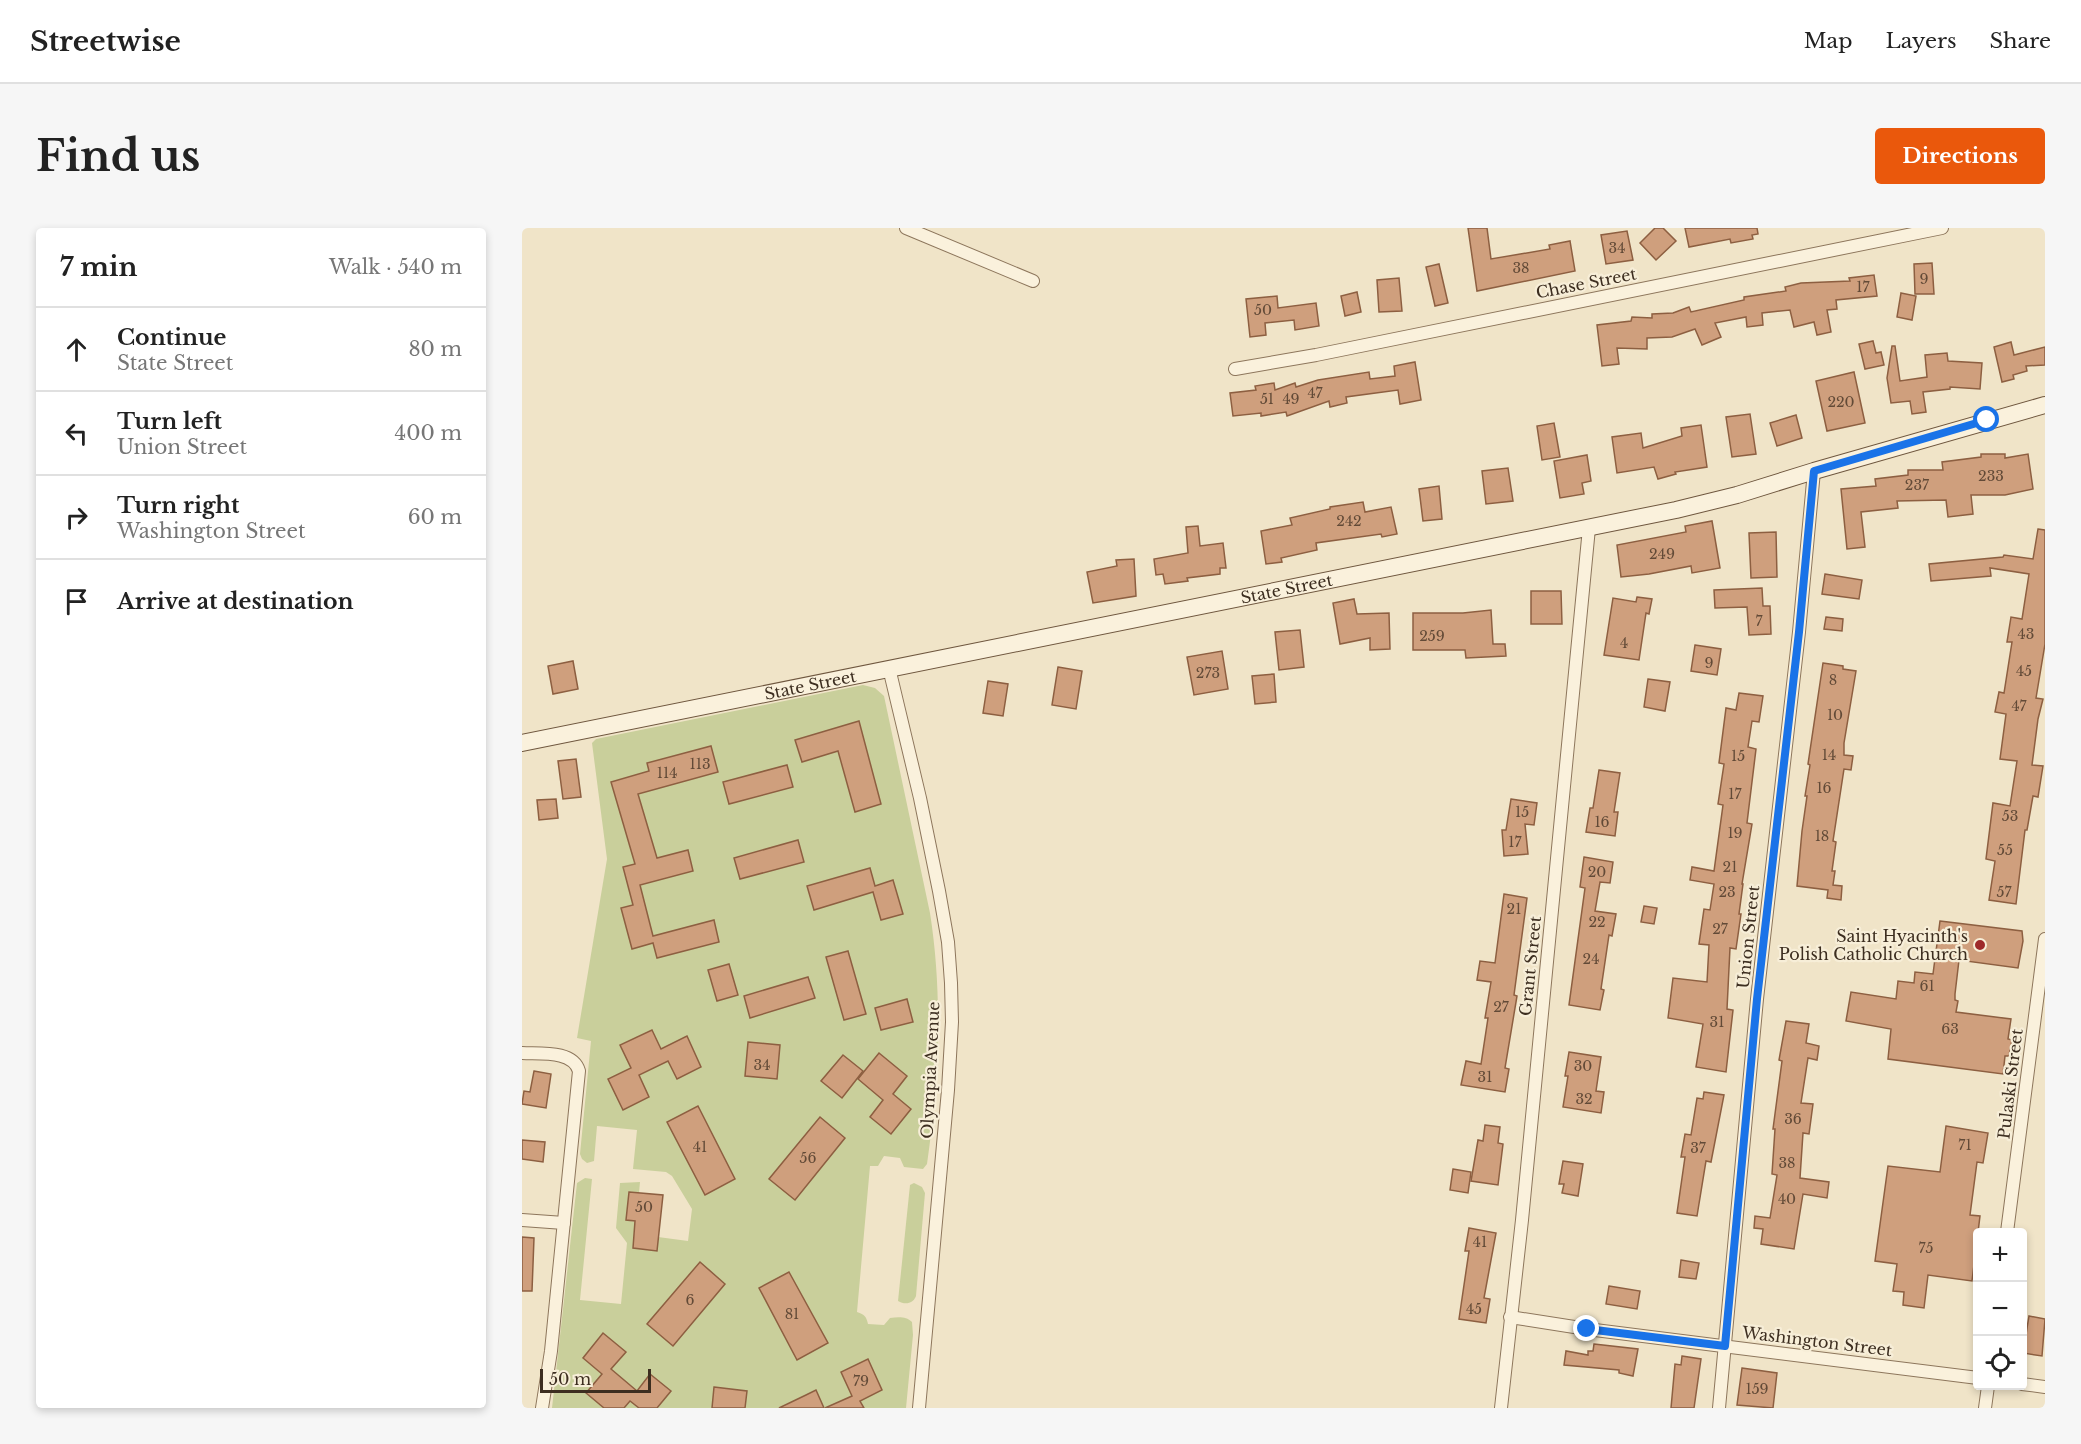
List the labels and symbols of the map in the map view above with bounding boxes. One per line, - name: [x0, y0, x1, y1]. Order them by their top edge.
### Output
- house number: 34: [1609, 239, 1625, 257]
- house number: 38: [1512, 259, 1530, 277]
- street label: Chase Street: [1534, 263, 1638, 303]
- house number: 9: [1919, 270, 1929, 288]
- house number: 17: [1856, 278, 1871, 296]
- house number: 50: [1254, 301, 1272, 319]
- house number: 47: [1307, 384, 1324, 402]
- house number: 51: [1260, 390, 1274, 408]
- house number: 49: [1282, 390, 1300, 408]
- house number: 220: [1827, 393, 1855, 411]
- route start: [1973, 406, 1999, 432]
- house number: 233: [1978, 467, 2004, 485]
- house number: 237: [1905, 476, 1930, 494]
- house number: 242: [1336, 512, 1362, 530]
- house number: 249: [1649, 545, 1675, 563]
- street label: State Street: [1239, 570, 1334, 608]
- house number: 7: [1755, 612, 1763, 630]
- house number: 43: [2018, 625, 2034, 643]
- house number: 259: [1419, 627, 1445, 645]
- house number: 4: [1620, 634, 1628, 652]
- house number: 9: [1704, 654, 1714, 672]
- house number: 45: [2016, 662, 2032, 680]
- house number: 273: [1196, 664, 1220, 682]
- street label: State Street: [763, 666, 858, 704]
- house number: 8: [1829, 671, 1837, 689]
- house number: 47: [2011, 697, 2028, 715]
- house number: 10: [1827, 706, 1843, 724]
- house number: 14: [1822, 746, 1836, 764]
- house number: 15: [1731, 747, 1745, 765]
- house number: 113: [689, 755, 711, 773]
- house number: 114: [657, 764, 677, 782]
- house number: 16: [1816, 779, 1832, 797]
- house number: 17: [1728, 785, 1743, 803]
- house number: 15: [1515, 803, 1529, 821]
- house number: 53: [2002, 807, 2018, 825]
- house number: 16: [1594, 813, 1610, 831]
- house number: 19: [1727, 824, 1743, 842]
- house number: 18: [1815, 827, 1829, 845]
- house number: 17: [1508, 833, 1523, 851]
- house number: 55: [1997, 841, 2013, 859]
- house number: 21: [1723, 858, 1737, 876]
- house number: 20: [1588, 863, 1606, 881]
- house number: 23: [1718, 883, 1736, 901]
- house number: 57: [1997, 883, 2012, 901]
- street label: Union Street: [1733, 884, 1763, 990]
- house number: 21: [1507, 900, 1521, 918]
- house number: 22: [1588, 913, 1606, 931]
- street label: Grant Street: [1515, 915, 1545, 1017]
- house number: 27: [1712, 920, 1729, 938]
- place label: Saint Hyacinth's Polish Catholic Church: [1779, 926, 1968, 964]
- marker: Saint Hyacinth's Polish Catholic Church: [1973, 938, 1987, 952]
- house number: 24: [1583, 950, 1599, 968]
- house number: 61: [1919, 977, 1935, 995]
- house number: 27: [1493, 998, 1510, 1016]
- street label: Olympia Avenue: [916, 1001, 944, 1139]
- house number: 31: [1710, 1013, 1724, 1031]
- house number: 63: [1941, 1020, 1959, 1038]
- street label: Pulaski Street: [1993, 1028, 2027, 1140]
- house number: 34: [754, 1056, 770, 1074]
- house number: 30: [1574, 1057, 1592, 1075]
- house number: 31: [1478, 1068, 1492, 1086]
- house number: 32: [1575, 1090, 1593, 1108]
- house number: 36: [1784, 1110, 1802, 1128]
- house number: 71: [1958, 1136, 1972, 1154]
- house number: 41: [693, 1138, 707, 1156]
- house number: 37: [1690, 1139, 1707, 1157]
- house number: 56: [800, 1149, 816, 1167]
- house number: 38: [1778, 1154, 1796, 1172]
- house number: 40: [1778, 1190, 1796, 1208]
- house number: 50: [635, 1198, 653, 1216]
- house number: 41: [1473, 1233, 1487, 1251]
- house number: 75: [1919, 1239, 1933, 1257]
- house number: 6: [685, 1291, 695, 1309]
- house number: 45: [1466, 1300, 1482, 1318]
- house number: 81: [785, 1305, 799, 1323]
- route end: [1573, 1315, 1599, 1341]
- street label: Washington Street: [1740, 1322, 1893, 1360]
- scale bar: [540, 1366, 651, 1394]
- house number: 79: [853, 1372, 869, 1390]
- house number: 159: [1745, 1380, 1769, 1398]

